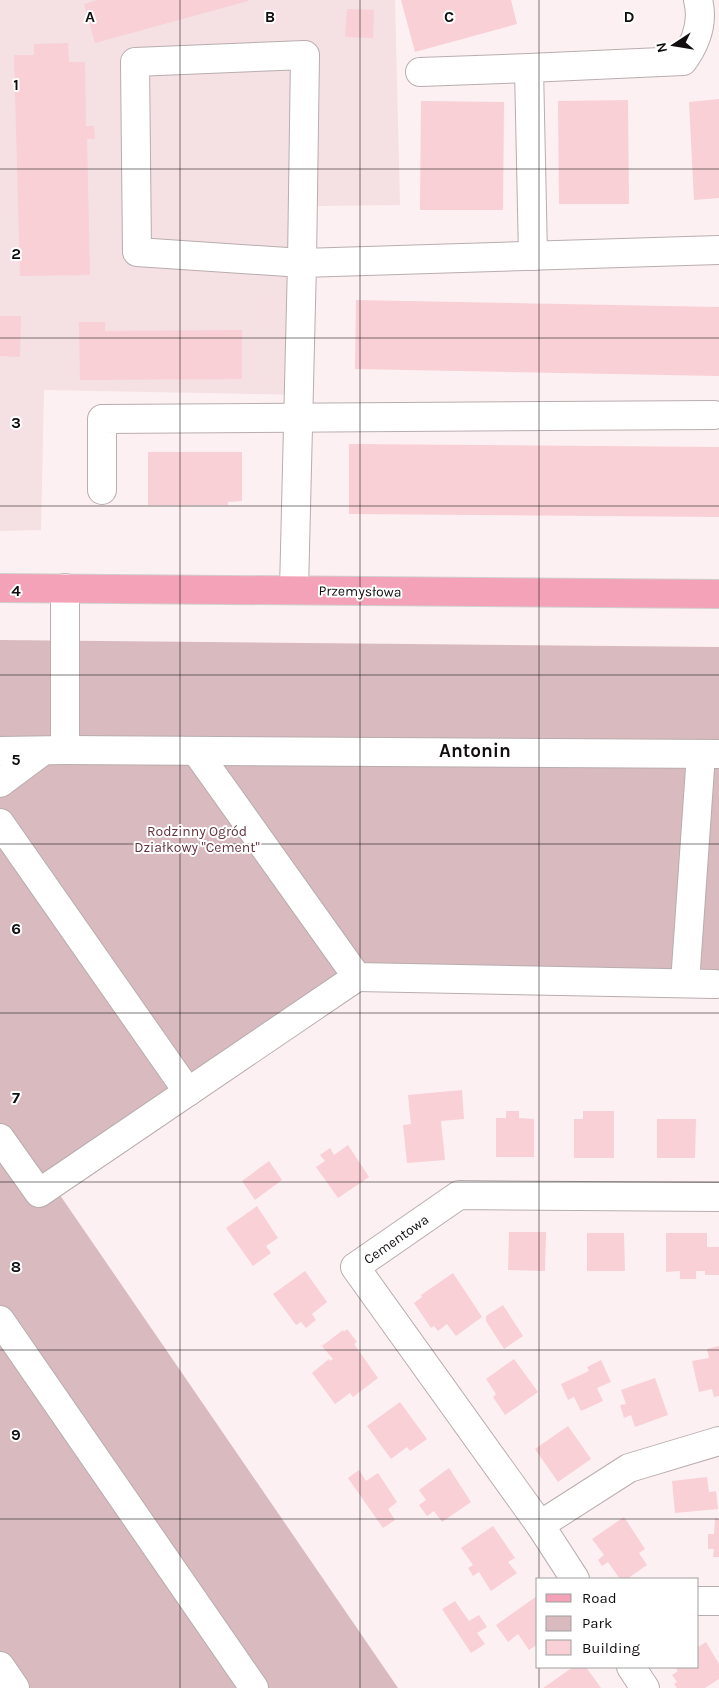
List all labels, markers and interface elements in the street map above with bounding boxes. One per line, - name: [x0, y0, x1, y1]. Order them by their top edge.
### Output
- text: A: [85, 7, 95, 26]
- text: B: [265, 7, 275, 26]
- text: C: [444, 7, 454, 26]
- text: D: [624, 7, 635, 26]
- north arrow: [649, 20, 699, 70]
- text: N: [652, 41, 671, 54]
- text: 1: [13, 75, 19, 94]
- text: 2: [11, 244, 21, 263]
- text: 3: [11, 413, 21, 432]
- text: 4: [11, 581, 21, 600]
- street label: Przemysłowa: [318, 582, 402, 601]
- district label: Antonin: [439, 740, 511, 762]
- text: 5: [11, 750, 21, 769]
- park label: Rodzinny Ogród Działkowy "Cement": [134, 823, 260, 856]
- text: 6: [11, 919, 21, 938]
- text: 7: [12, 1088, 20, 1107]
- street label: Cementowa: [361, 1211, 432, 1268]
- text: 8: [11, 1257, 21, 1276]
- text: 9: [11, 1425, 21, 1444]
- legend: [536, 1578, 699, 1668]
- text: Road: [582, 1589, 617, 1607]
- text: Park: [582, 1614, 612, 1632]
- text: Building: [582, 1639, 640, 1657]

